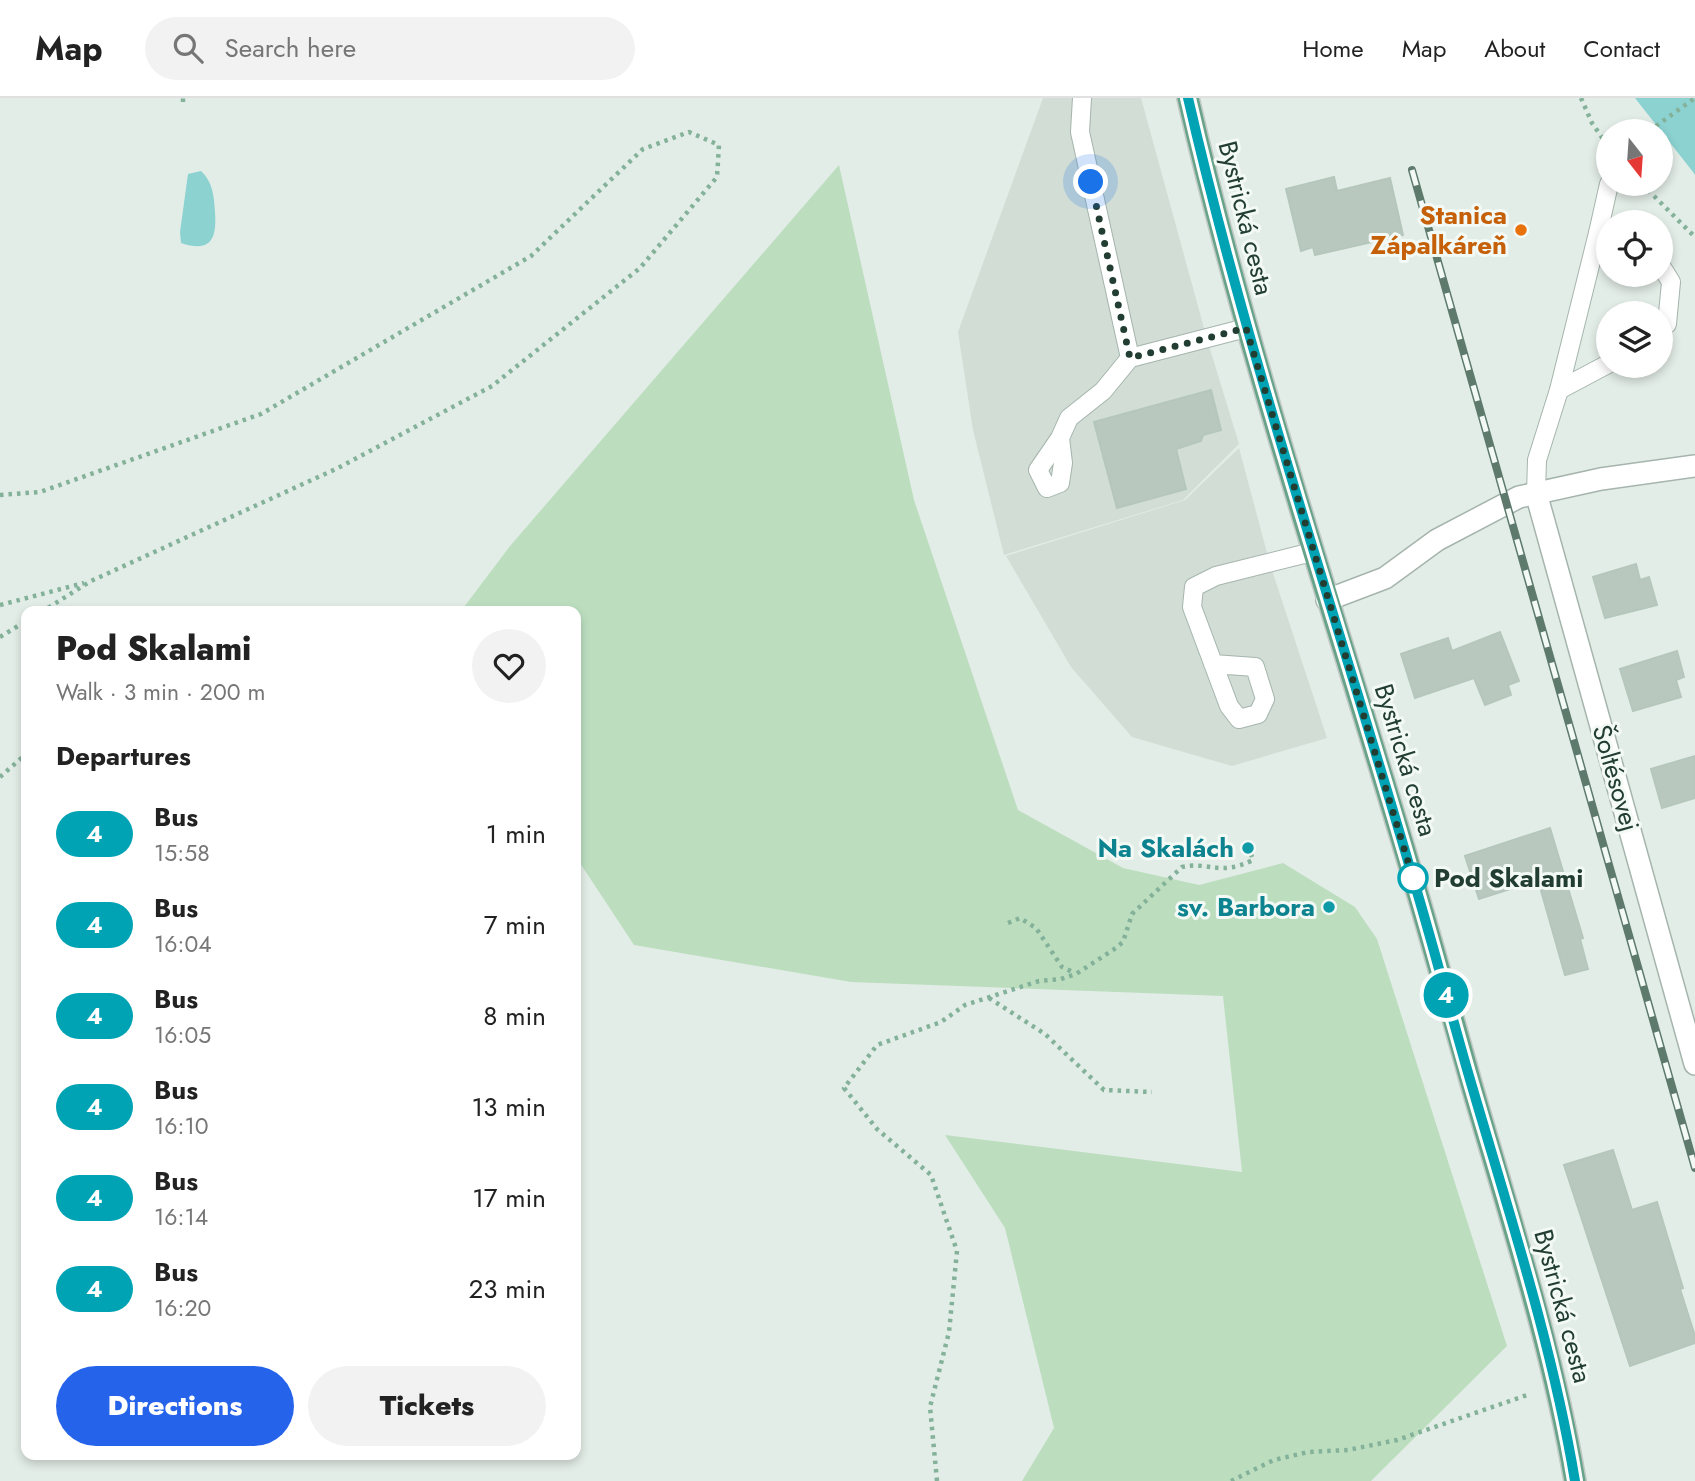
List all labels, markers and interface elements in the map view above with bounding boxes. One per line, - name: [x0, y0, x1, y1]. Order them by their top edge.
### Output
- search box: [145, 17, 635, 80]
- text: Map: [35, 25, 103, 72]
- icon: search: [169, 29, 207, 67]
- text: Search here: [225, 29, 356, 67]
- text: Home: [1302, 31, 1364, 66]
- text: Map: [1402, 31, 1446, 66]
- text: About: [1484, 31, 1545, 66]
- text: Contact: [1583, 31, 1660, 66]
- north arrow: [1596, 119, 1673, 196]
- map controls: [1596, 119, 1673, 378]
- street label: Bystrická cesta: [1208, 137, 1284, 299]
- your location: [1073, 164, 1108, 199]
- place label: Stanica Zápalkáreň: [1370, 196, 1507, 264]
- button: locate: [1596, 210, 1673, 287]
- marker: Stanica Zápalkáreň: [1513, 222, 1529, 238]
- button: layers: [1596, 301, 1673, 378]
- text: Pod Skalami: [56, 625, 251, 672]
- button: heart: [472, 629, 546, 703]
- text: Walk · 3 min · 200 m: [56, 675, 265, 709]
- street label: Bystrická cesta: [1365, 679, 1447, 841]
- street label: Šoltésovej: [1583, 720, 1649, 836]
- text: Departures: [56, 737, 191, 775]
- text: Bus: [154, 798, 198, 836]
- text: 1 min: [486, 815, 546, 853]
- text: 4: [86, 816, 103, 851]
- place label: Na Skalách: [1097, 829, 1234, 867]
- text: 15:58: [154, 836, 210, 870]
- marker: Na Skalách: [1240, 840, 1256, 856]
- place label: Pod Skalami: [1434, 859, 1583, 897]
- marker: Pod Skalami: [1398, 863, 1428, 893]
- place label: sv. Barbora: [1177, 888, 1315, 926]
- text: Bus: [154, 889, 198, 927]
- marker: sv. Barbora: [1321, 899, 1337, 915]
- text: 7 min: [484, 906, 546, 944]
- text: 4: [86, 907, 103, 942]
- text: 16:04: [154, 927, 212, 961]
- line badge: 4: [1423, 972, 1469, 1018]
- text: 4: [1438, 977, 1454, 1012]
- text: Bus: [154, 980, 198, 1018]
- text: 8 min: [483, 997, 546, 1035]
- text: 4: [86, 998, 103, 1033]
- text: 16:05: [154, 1018, 211, 1052]
- text: Bus: [154, 1071, 198, 1109]
- text: 13 min: [472, 1088, 546, 1126]
- text: 4: [86, 1089, 103, 1124]
- text: 16:10: [154, 1109, 209, 1143]
- text: Bus: [154, 1162, 198, 1200]
- text: 17 min: [472, 1179, 546, 1217]
- text: 4: [86, 1180, 103, 1215]
- text: 16:14: [154, 1200, 208, 1234]
- street label: Bystrická cesta: [1524, 1225, 1602, 1387]
- text: Bus: [154, 1253, 198, 1291]
- text: 23 min: [469, 1270, 546, 1308]
- text: 4: [86, 1271, 103, 1306]
- text: 16:20: [154, 1291, 211, 1325]
- button: Directions: [56, 1366, 294, 1446]
- button: Tickets: [308, 1366, 546, 1446]

